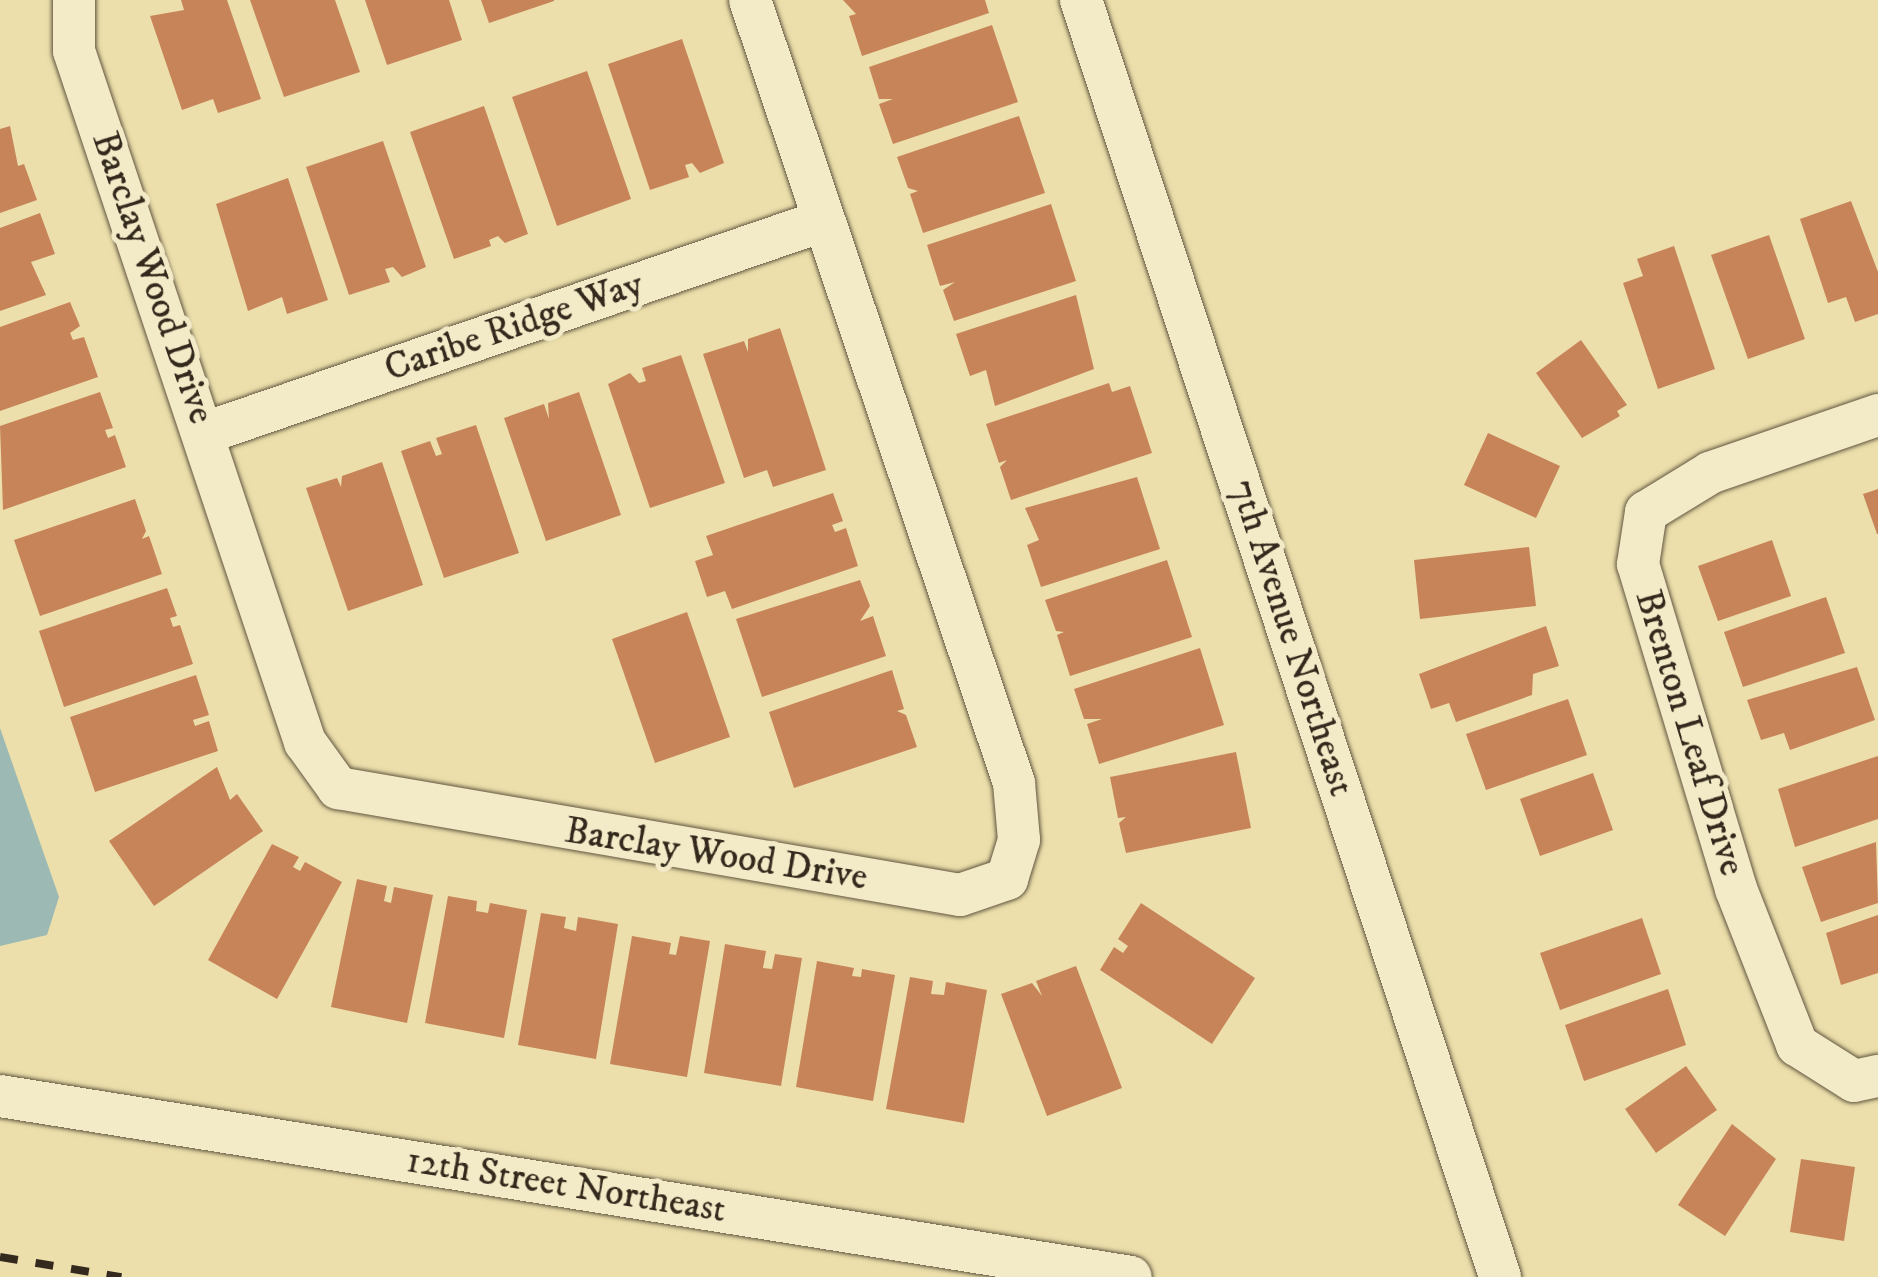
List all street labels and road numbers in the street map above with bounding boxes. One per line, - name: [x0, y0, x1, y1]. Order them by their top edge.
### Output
- street label: Barclay Wood Drive: [81, 126, 223, 430]
- street label: Caribe Ridge Way: [379, 261, 649, 393]
- street label: 7th Avenue Northeast: [1218, 474, 1364, 802]
- street label: Brenton Leaf Drive: [1624, 585, 1754, 881]
- street label: Barclay Wood Drive: [561, 809, 871, 901]
- street label: 12th Street Northeast: [403, 1138, 729, 1234]

